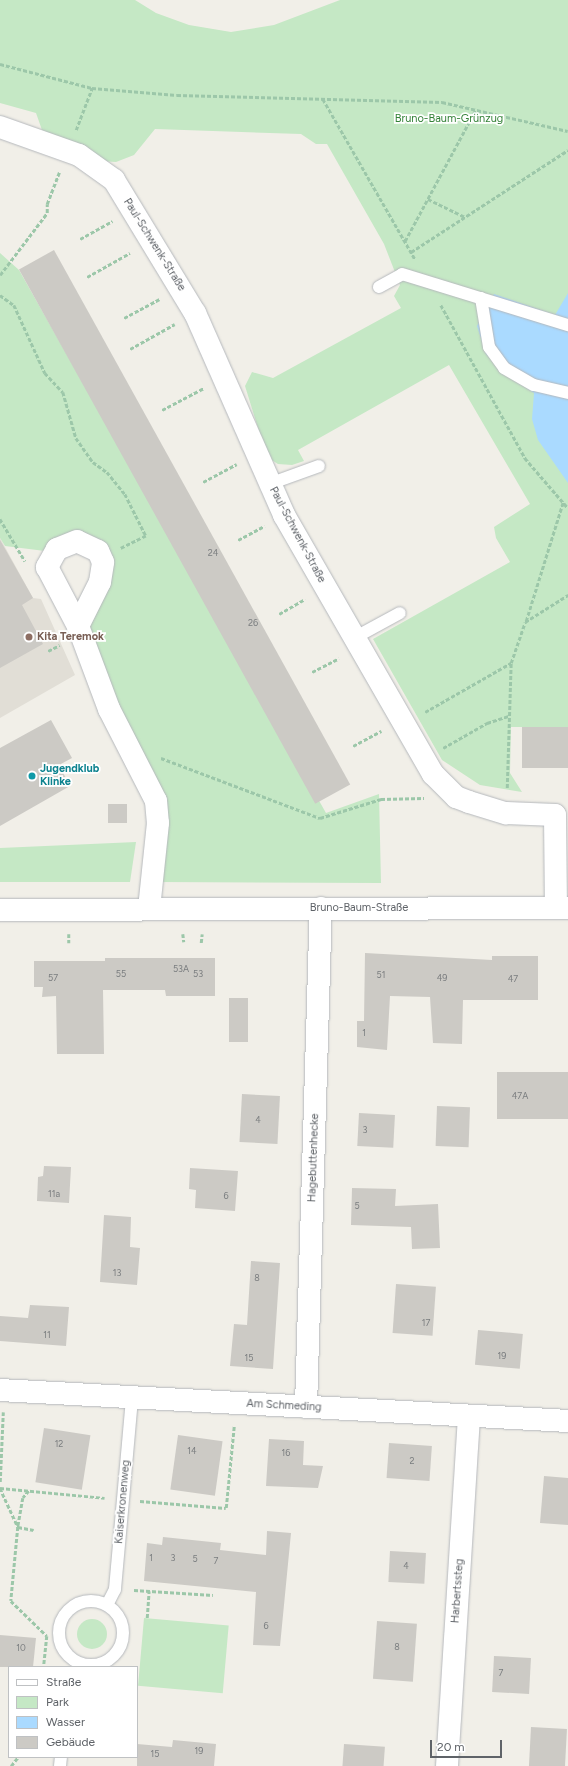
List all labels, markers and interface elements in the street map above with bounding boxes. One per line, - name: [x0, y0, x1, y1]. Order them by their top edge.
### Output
- park label: Bruno-Baum-Grünzug: [395, 112, 503, 126]
- street label: Paul-Schwenk-Straße: [120, 196, 188, 294]
- street label: Paul-Schwenk-Straße: [266, 485, 328, 585]
- house number: 24: [208, 548, 218, 558]
- house number: 26: [248, 618, 258, 628]
- place label: Kita Teremok: [37, 630, 104, 644]
- marker: Kita Teremok: [24, 632, 34, 642]
- place label: Jugendklub Klinke: [40, 763, 99, 789]
- marker: Jugendklub Klinke: [27, 771, 37, 781]
- street label: Bruno-Baum-Straße: [310, 901, 408, 915]
- house number: 53A: [173, 964, 189, 974]
- house number: 55: [116, 969, 126, 979]
- house number: 53: [193, 969, 203, 979]
- house number: 51: [377, 970, 385, 980]
- house number: 57: [48, 973, 58, 983]
- house number: 49: [437, 973, 447, 983]
- house number: 47: [508, 974, 518, 984]
- house number: 1: [362, 1028, 366, 1038]
- house number: 47A: [512, 1091, 528, 1101]
- street label: Hagebuttenhecke: [306, 1113, 322, 1203]
- house number: 4: [255, 1115, 261, 1125]
- house number: 3: [363, 1125, 367, 1135]
- house number: 11a: [48, 1189, 60, 1199]
- house number: 6: [223, 1191, 229, 1201]
- house number: 5: [354, 1201, 360, 1211]
- house number: 13: [113, 1268, 121, 1278]
- house number: 8: [254, 1273, 260, 1283]
- house number: 17: [422, 1318, 430, 1328]
- house number: 11: [43, 1330, 51, 1340]
- house number: 19: [498, 1351, 506, 1361]
- house number: 15: [245, 1353, 253, 1363]
- street label: Am Schmeding: [246, 1397, 322, 1415]
- house number: 12: [55, 1439, 63, 1449]
- house number: 14: [187, 1446, 197, 1456]
- house number: 16: [282, 1448, 290, 1458]
- house number: 2: [409, 1456, 415, 1466]
- street label: Kaiserkronenweg: [113, 1459, 133, 1545]
- house number: 1: [149, 1553, 153, 1563]
- house number: 3: [171, 1553, 175, 1563]
- house number: 5: [192, 1554, 198, 1564]
- house number: 7: [214, 1556, 218, 1566]
- street label: Harbertssteg: [449, 1558, 467, 1624]
- house number: 4: [403, 1561, 409, 1571]
- house number: 6: [263, 1621, 269, 1631]
- house number: 8: [394, 1642, 400, 1652]
- house number: 10: [16, 1643, 26, 1653]
- legend: [8, 1666, 138, 1758]
- house number: 7: [499, 1668, 503, 1678]
- text: Straße: [46, 1675, 81, 1689]
- text: Park: [46, 1695, 69, 1709]
- text: Wasser: [46, 1715, 85, 1729]
- scale bar: [432, 1732, 504, 1758]
- text: Gebäude: [46, 1735, 95, 1749]
- text: 20 m: [437, 1740, 465, 1754]
- house number: 19: [195, 1746, 203, 1756]
- house number: 15: [151, 1749, 159, 1759]

